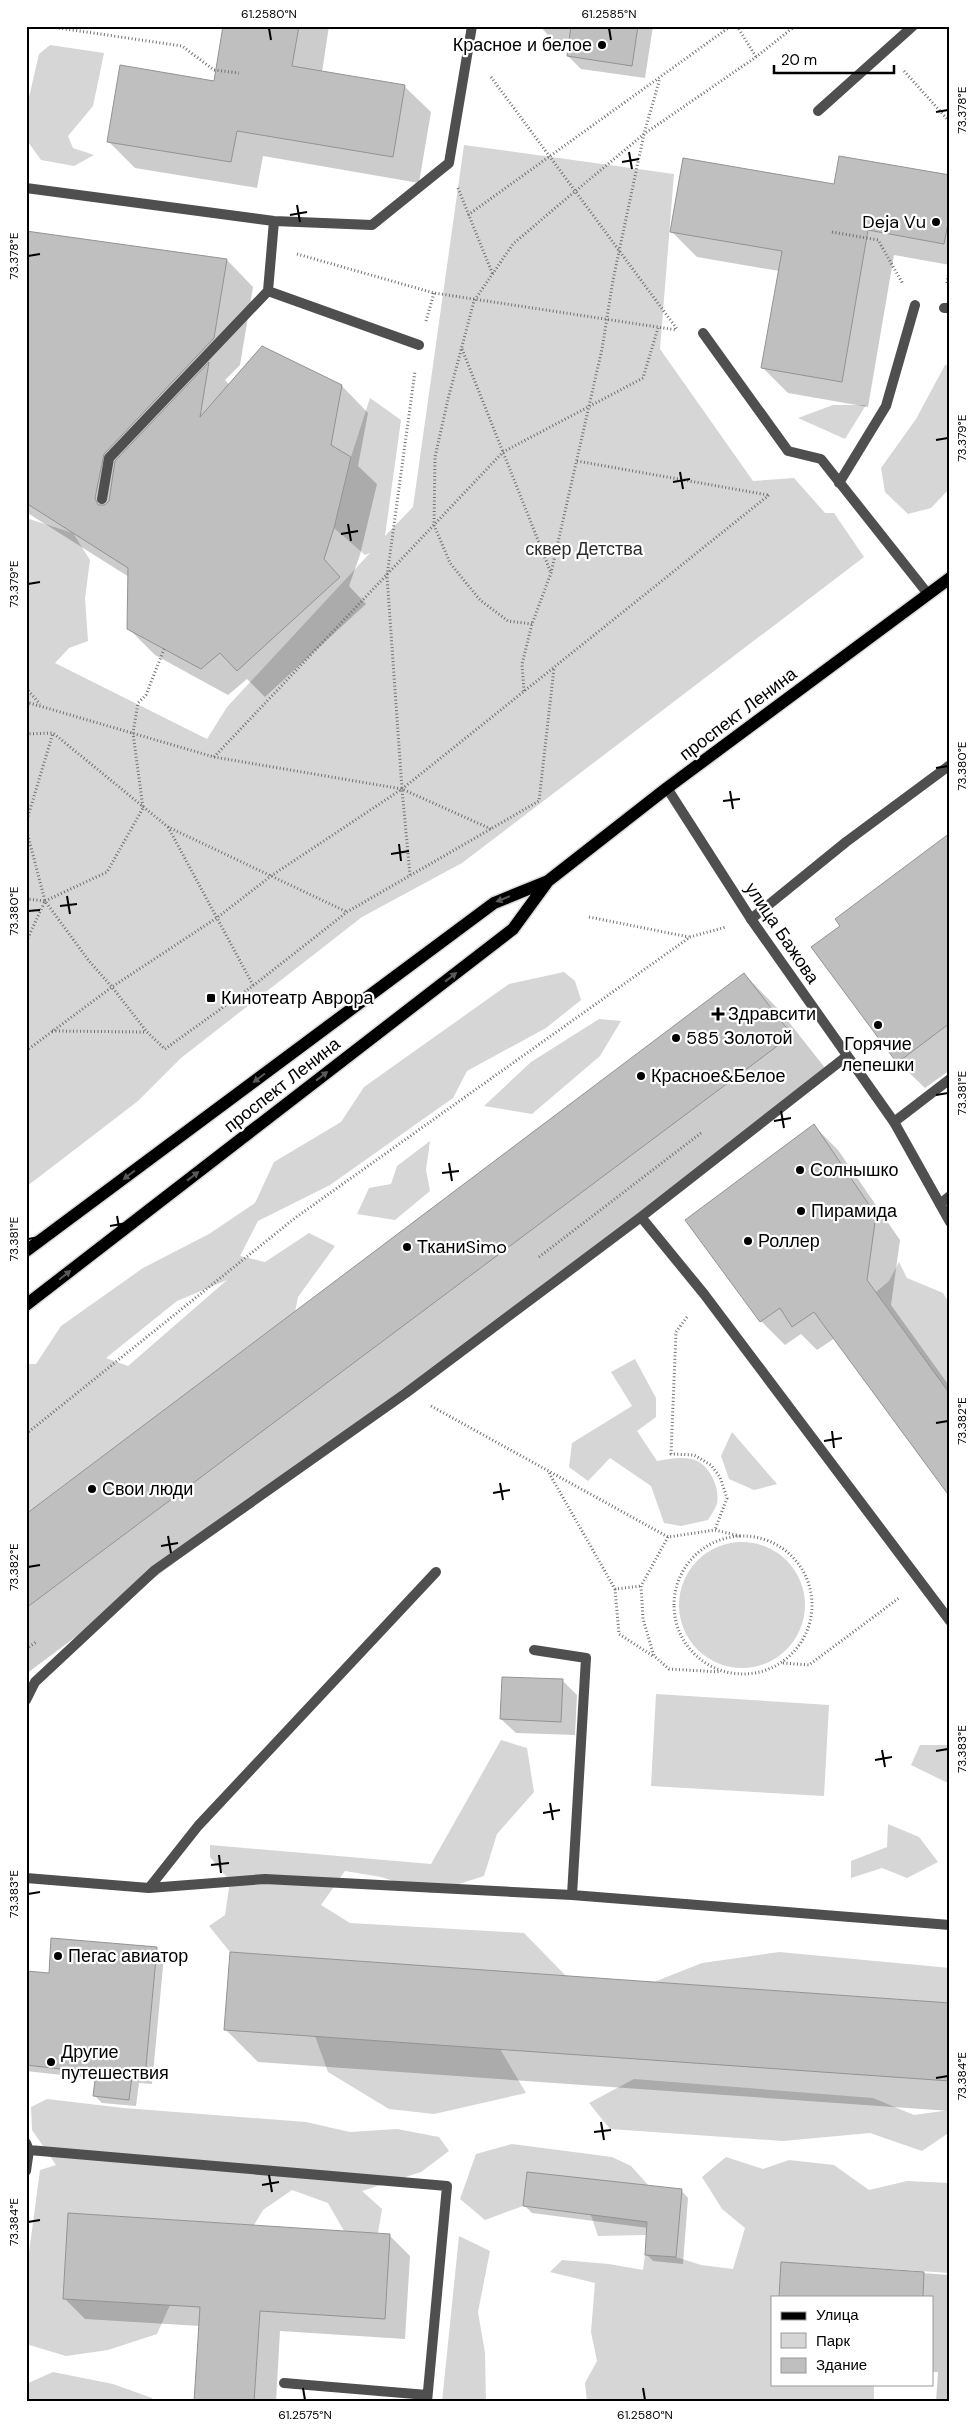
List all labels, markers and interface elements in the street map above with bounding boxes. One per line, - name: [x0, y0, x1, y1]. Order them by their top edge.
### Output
- text: 61.2580°N: [241, 6, 297, 22]
- text: 61.2585°N: [582, 6, 636, 22]
- place label: Красное и белое: [453, 33, 592, 57]
- marker: Красное и белое: [596, 39, 608, 51]
- scale bar: [774, 42, 894, 74]
- text: 20 m: [781, 50, 817, 70]
- text: 73.378°E: [954, 86, 970, 133]
- place label: Deja Vu: [862, 210, 926, 234]
- marker: Deja Vu: [930, 216, 942, 228]
- text: 73.378°E: [6, 232, 22, 279]
- text: 73.379°E: [954, 414, 970, 461]
- park label: сквер Детства: [525, 537, 644, 561]
- text: 73.379°E: [6, 560, 22, 607]
- street label: проспект Ленина: [674, 661, 802, 766]
- text: 73.380°E: [954, 741, 970, 791]
- street label: улица Бажова: [739, 878, 825, 989]
- text: 73.380°E: [6, 886, 22, 936]
- one-way arrow: [496, 896, 510, 904]
- one-way arrow: [444, 972, 458, 982]
- place label: Кинотеатр Аврора: [221, 986, 374, 1010]
- marker: Кинотеатр Аврора: [205, 992, 217, 1004]
- place label: Здравсити: [728, 1002, 816, 1026]
- marker: Здравсити: [712, 1008, 724, 1020]
- marker: Горячие лепешки: [872, 1019, 884, 1031]
- place label: 585 Золотой: [686, 1026, 793, 1050]
- street label: проспект Ленина: [219, 1031, 346, 1138]
- marker: 585 Золотой: [670, 1032, 682, 1044]
- place label: Горячие лепешки: [842, 1032, 914, 1077]
- place label: Красное&Белое: [651, 1064, 786, 1088]
- marker: Красное&Белое: [635, 1070, 647, 1082]
- one-way arrow: [315, 1071, 328, 1082]
- text: 73.381°E: [954, 1071, 970, 1115]
- one-way arrow: [253, 1072, 266, 1083]
- place label: Солнышко: [810, 1158, 899, 1182]
- marker: Солнышко: [794, 1164, 806, 1176]
- one-way arrow: [122, 1169, 135, 1179]
- one-way arrow: [186, 1170, 199, 1181]
- place label: Пирамида: [811, 1199, 898, 1223]
- marker: Пирамида: [795, 1205, 807, 1217]
- text: 73.381°E: [6, 1217, 22, 1261]
- place label: Роллер: [758, 1229, 820, 1253]
- place label: ТканиSimo: [417, 1235, 507, 1259]
- marker: Роллер: [742, 1235, 754, 1247]
- marker: ТканиSimo: [401, 1241, 413, 1253]
- one-way arrow: [58, 1270, 72, 1280]
- text: 73.382°E: [954, 1397, 970, 1445]
- place label: Свои люди: [102, 1477, 193, 1501]
- marker: Свои люди: [86, 1483, 98, 1495]
- text: 73.382°E: [6, 1543, 22, 1591]
- text: 73.383°E: [954, 1725, 970, 1773]
- text: 73.383°E: [6, 1870, 22, 1918]
- place label: Пегас авиатор: [68, 1944, 188, 1968]
- marker: Пегас авиатор: [52, 1950, 64, 1962]
- place label: Другие путешествия: [61, 2040, 169, 2085]
- text: 73.384°E: [954, 2052, 970, 2100]
- marker: Другие путешествия: [45, 2056, 57, 2068]
- text: 73.384°E: [6, 2198, 22, 2246]
- legend: [771, 2296, 934, 2386]
- text: Улица: [816, 2305, 859, 2325]
- text: Парк: [816, 2331, 850, 2351]
- text: Здание: [816, 2355, 867, 2375]
- text: 61.2575°N: [278, 2407, 332, 2423]
- text: 61.2580°N: [617, 2407, 673, 2423]

